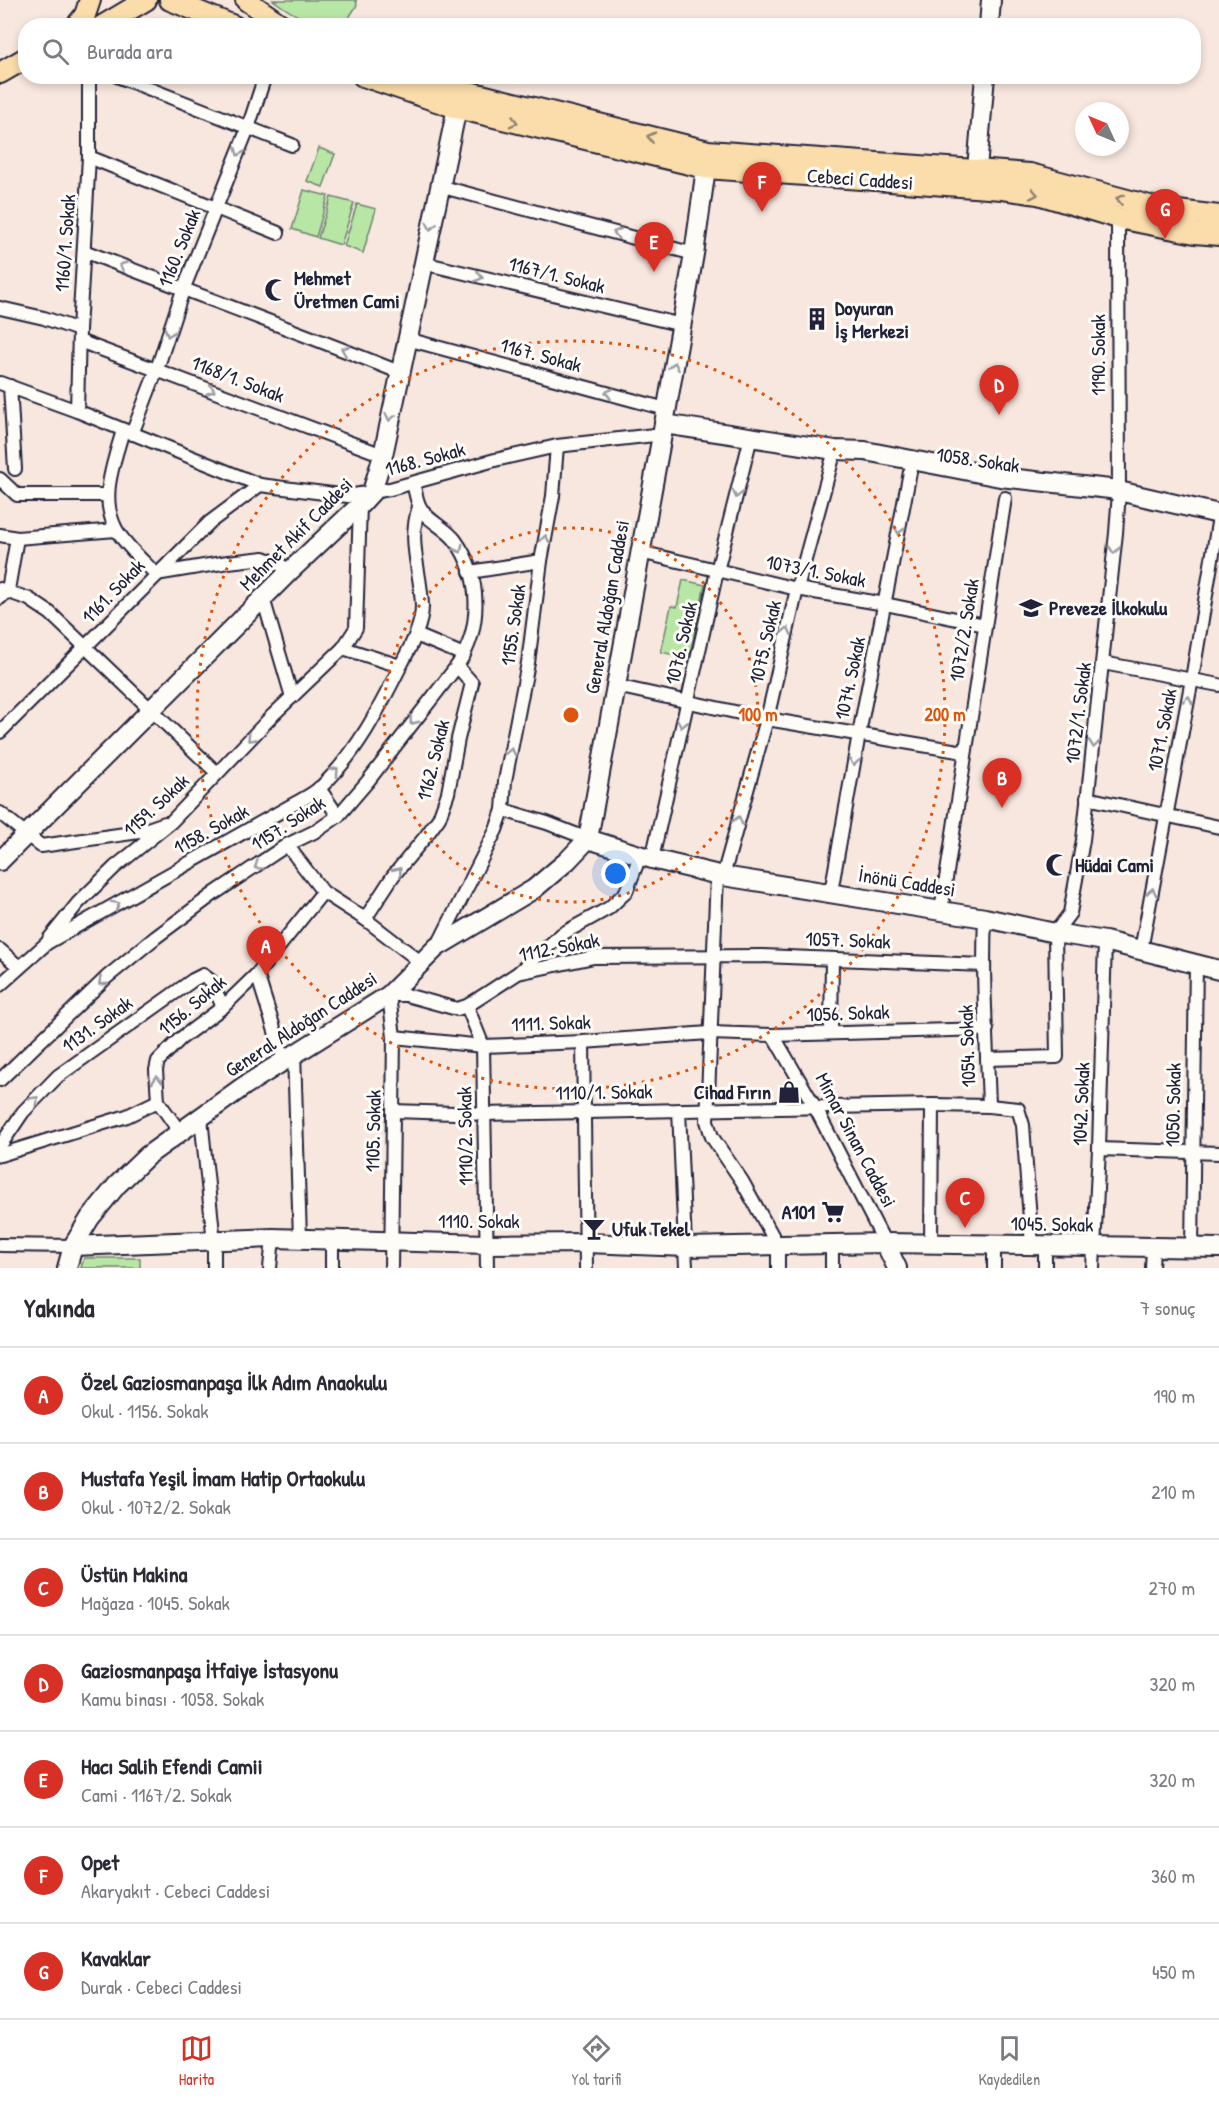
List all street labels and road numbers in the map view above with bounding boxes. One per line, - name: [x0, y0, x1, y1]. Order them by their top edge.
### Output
- street label: Cebeci Caddesi: [806, 161, 914, 196]
- street label: 1160/1. Sokak: [48, 193, 81, 293]
- street label: 1160. Sokak: [151, 205, 206, 291]
- street label: 1167/1. Sokak: [506, 249, 608, 300]
- street label: 1190. Sokak: [1084, 314, 1111, 396]
- street label: 1167. Sokak: [498, 331, 585, 378]
- street label: 1168/1. Sokak: [188, 348, 289, 409]
- street label: 1168. Sokak: [382, 435, 468, 482]
- street label: 1058. Sokak: [935, 440, 1021, 479]
- street label: Mehmet Akif Caddesi: [233, 471, 358, 596]
- street label: General Aldoğan Caddesi: [578, 518, 635, 696]
- street label: 1073/1. Sokak: [764, 548, 868, 593]
- street label: 1161. Sokak: [75, 552, 150, 629]
- street label: 1072/2. Sokak: [942, 577, 985, 683]
- street label: 1155. Sokak: [493, 582, 532, 667]
- street label: 1075. Sokak: [742, 597, 787, 686]
- street label: 1076. Sokak: [658, 599, 703, 687]
- street label: 1074. Sokak: [828, 634, 871, 722]
- street label: 1072/1. Sokak: [1058, 661, 1097, 765]
- street label: 1071. Sokak: [1140, 686, 1183, 774]
- street label: 1162. Sokak: [409, 717, 456, 803]
- street label: 1159. Sokak: [117, 767, 194, 842]
- street label: 1157. Sokak: [245, 789, 330, 857]
- street label: 1158. Sokak: [168, 797, 253, 860]
- street label: İnönü Caddesi: [857, 861, 958, 903]
- street label: 1112. Sokak: [516, 925, 602, 968]
- street label: 1057. Sokak: [805, 925, 891, 954]
- street label: General Aldoğan Caddesi: [220, 964, 382, 1083]
- street label: 1156. Sokak: [152, 968, 232, 1041]
- street label: 1131. Sokak: [56, 989, 138, 1058]
- street label: 1056. Sokak: [806, 998, 890, 1027]
- street label: 1054. Sokak: [952, 1004, 981, 1088]
- street label: 1111. Sokak: [511, 1008, 591, 1037]
- street label: 1042. Sokak: [1066, 1062, 1095, 1146]
- street label: 1050. Sokak: [1158, 1063, 1187, 1147]
- street label: Mimar Sinan Caddesi: [810, 1068, 903, 1212]
- street label: 1110/1. Sokak: [555, 1077, 653, 1106]
- street label: 1110/2. Sokak: [450, 1086, 479, 1186]
- street label: 1105. Sokak: [358, 1090, 387, 1172]
- street label: 1110. Sokak: [438, 1207, 520, 1234]
- street label: 1045. Sokak: [1010, 1209, 1094, 1238]

